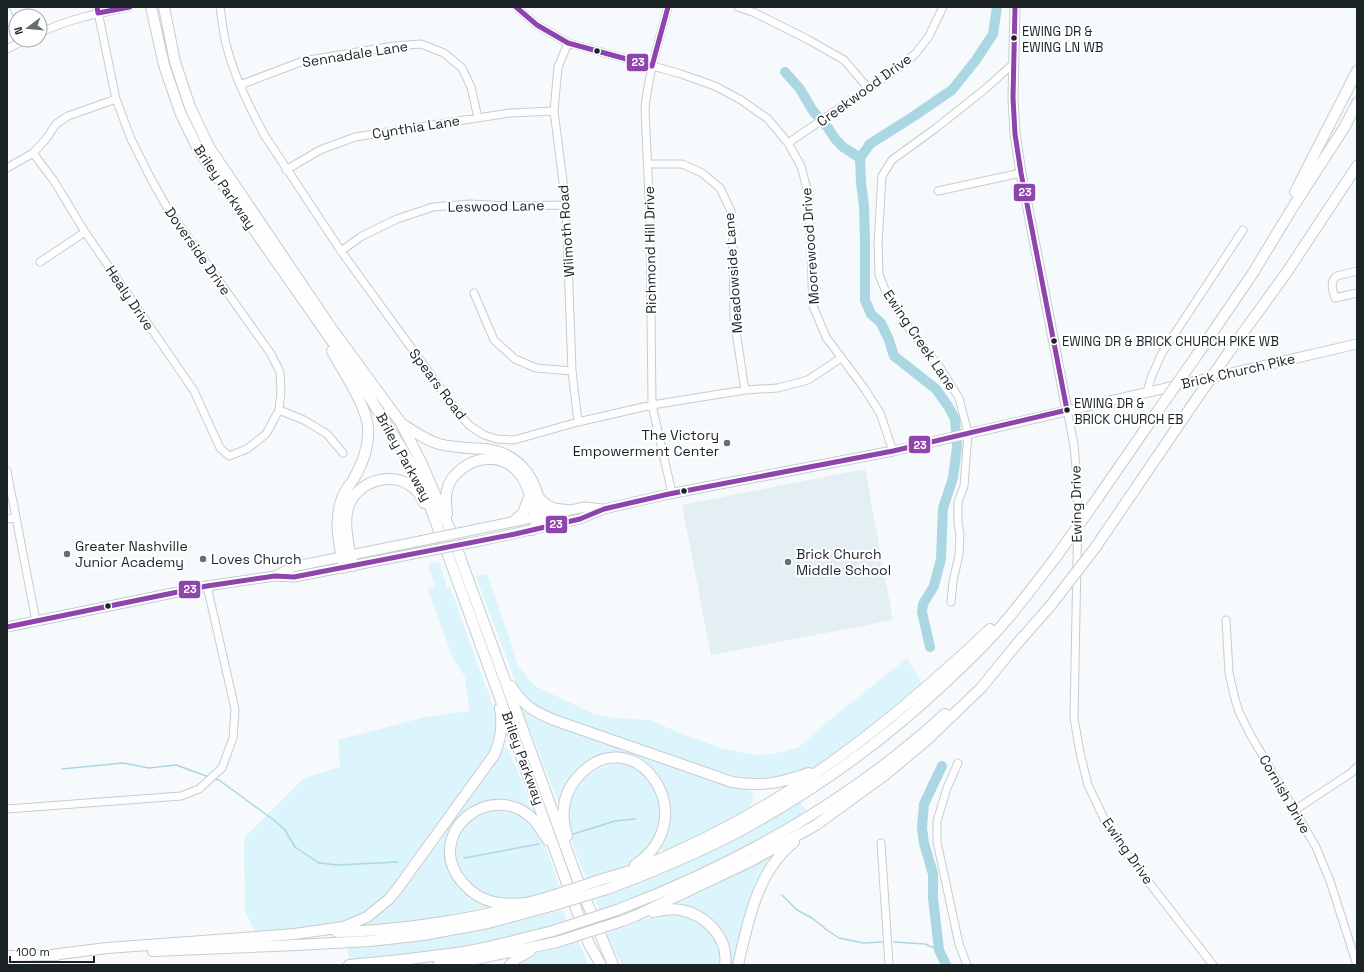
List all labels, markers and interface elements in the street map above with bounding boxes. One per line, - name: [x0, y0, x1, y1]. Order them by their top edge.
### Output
- north arrow: [8, 8, 48, 48]
- place label: EWING DR & EWING LN WB: [1022, 23, 1103, 56]
- text: N: [11, 25, 26, 36]
- marker: EWING DR & EWING LN WB: [1009, 33, 1019, 43]
- street label: Sennadale Lane: [301, 37, 409, 71]
- unlabelled marker: [592, 46, 602, 56]
- street label: Creekwood Drive: [813, 50, 915, 130]
- line badge: 23: [626, 53, 649, 72]
- text: 23: [631, 55, 645, 69]
- street label: Cynthia Lane: [371, 111, 461, 143]
- street label: Briley Parkway: [190, 141, 260, 233]
- line badge: 23: [1013, 183, 1036, 202]
- street label: Wilmoth Road: [554, 184, 578, 278]
- text: 23: [1018, 185, 1032, 199]
- street label: Richmond Hill Drive: [640, 186, 660, 314]
- street label: Moorewood Drive: [797, 187, 823, 305]
- street label: Leswood Lane: [447, 196, 545, 216]
- street label: Doverside Drive: [161, 203, 235, 299]
- street label: Meadowside Lane: [720, 212, 746, 334]
- street label: Healy Drive: [102, 262, 158, 334]
- street label: Ewing Creek Lane: [880, 286, 960, 394]
- place label: EWING DR & BRICK CHURCH PIKE WB: [1062, 333, 1279, 350]
- marker: EWING DR & BRICK CHURCH PIKE WB: [1049, 336, 1059, 346]
- street label: Spears Road: [405, 345, 471, 423]
- street label: Brick Church Pike: [1179, 349, 1297, 393]
- place label: EWING DR & BRICK CHURCH EB: [1074, 395, 1183, 428]
- marker: EWING DR & BRICK CHURCH EB: [1062, 405, 1072, 415]
- street label: Briley Parkway: [372, 410, 436, 504]
- place label: The Victory Empowerment Center: [573, 426, 719, 460]
- line badge: 23: [908, 435, 931, 454]
- marker: The Victory Empowerment Center: [722, 438, 732, 448]
- text: 23: [913, 438, 927, 452]
- street label: Ewing Drive: [1066, 465, 1086, 543]
- unlabelled marker: [679, 486, 689, 496]
- line badge: 23: [545, 515, 568, 534]
- text: 23: [549, 517, 563, 531]
- place label: Greater Nashville Junior Academy: [75, 537, 188, 571]
- place label: Brick Church Middle School: [796, 545, 891, 579]
- marker: Greater Nashville Junior Academy: [62, 549, 72, 559]
- place label: Loves Church: [211, 550, 302, 568]
- marker: Loves Church: [198, 554, 208, 564]
- marker: Brick Church Middle School: [783, 557, 793, 567]
- line badge: 23: [178, 580, 201, 599]
- text: 23: [183, 582, 197, 596]
- unlabelled marker: [103, 601, 113, 611]
- street label: Briley Parkway: [498, 709, 548, 807]
- street label: Cornish Drive: [1255, 751, 1315, 837]
- street label: Ewing Drive: [1098, 814, 1158, 888]
- scale bar: [10, 938, 94, 964]
- text: 100 m: [16, 944, 50, 960]

